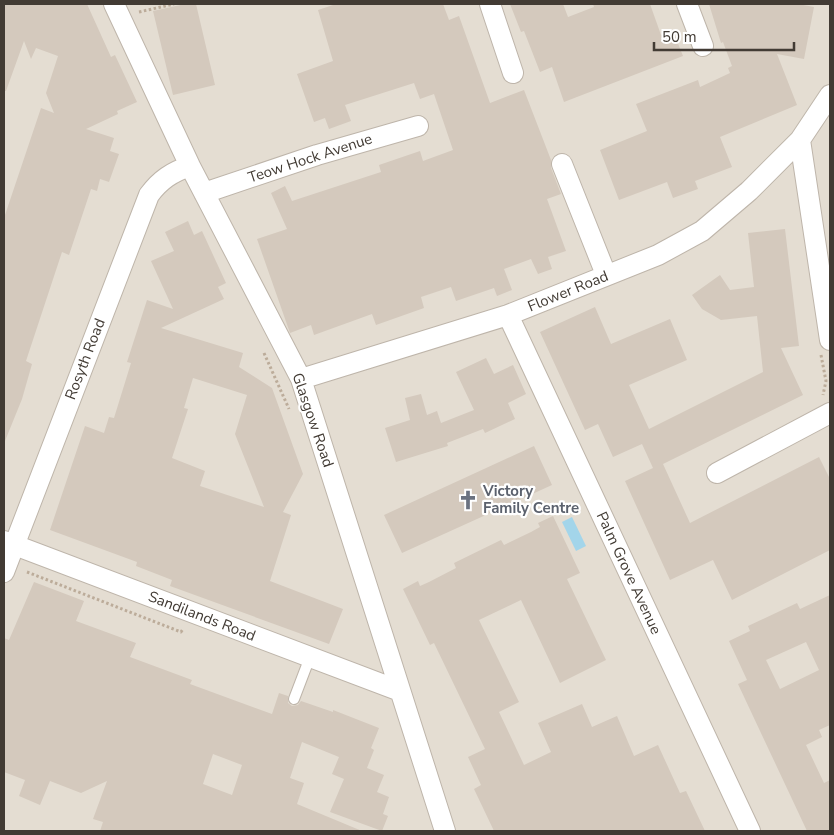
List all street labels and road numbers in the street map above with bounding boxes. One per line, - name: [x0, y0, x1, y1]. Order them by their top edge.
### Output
- street label: Teow Hock Avenue: [245, 128, 375, 188]
- street label: Flower Road: [525, 266, 611, 316]
- street label: Rosyth Road: [60, 315, 110, 403]
- street label: Glasgow Road: [287, 370, 339, 470]
- street label: Palm Grove Avenue: [592, 508, 666, 638]
- street label: Sandilands Road: [145, 586, 259, 646]

